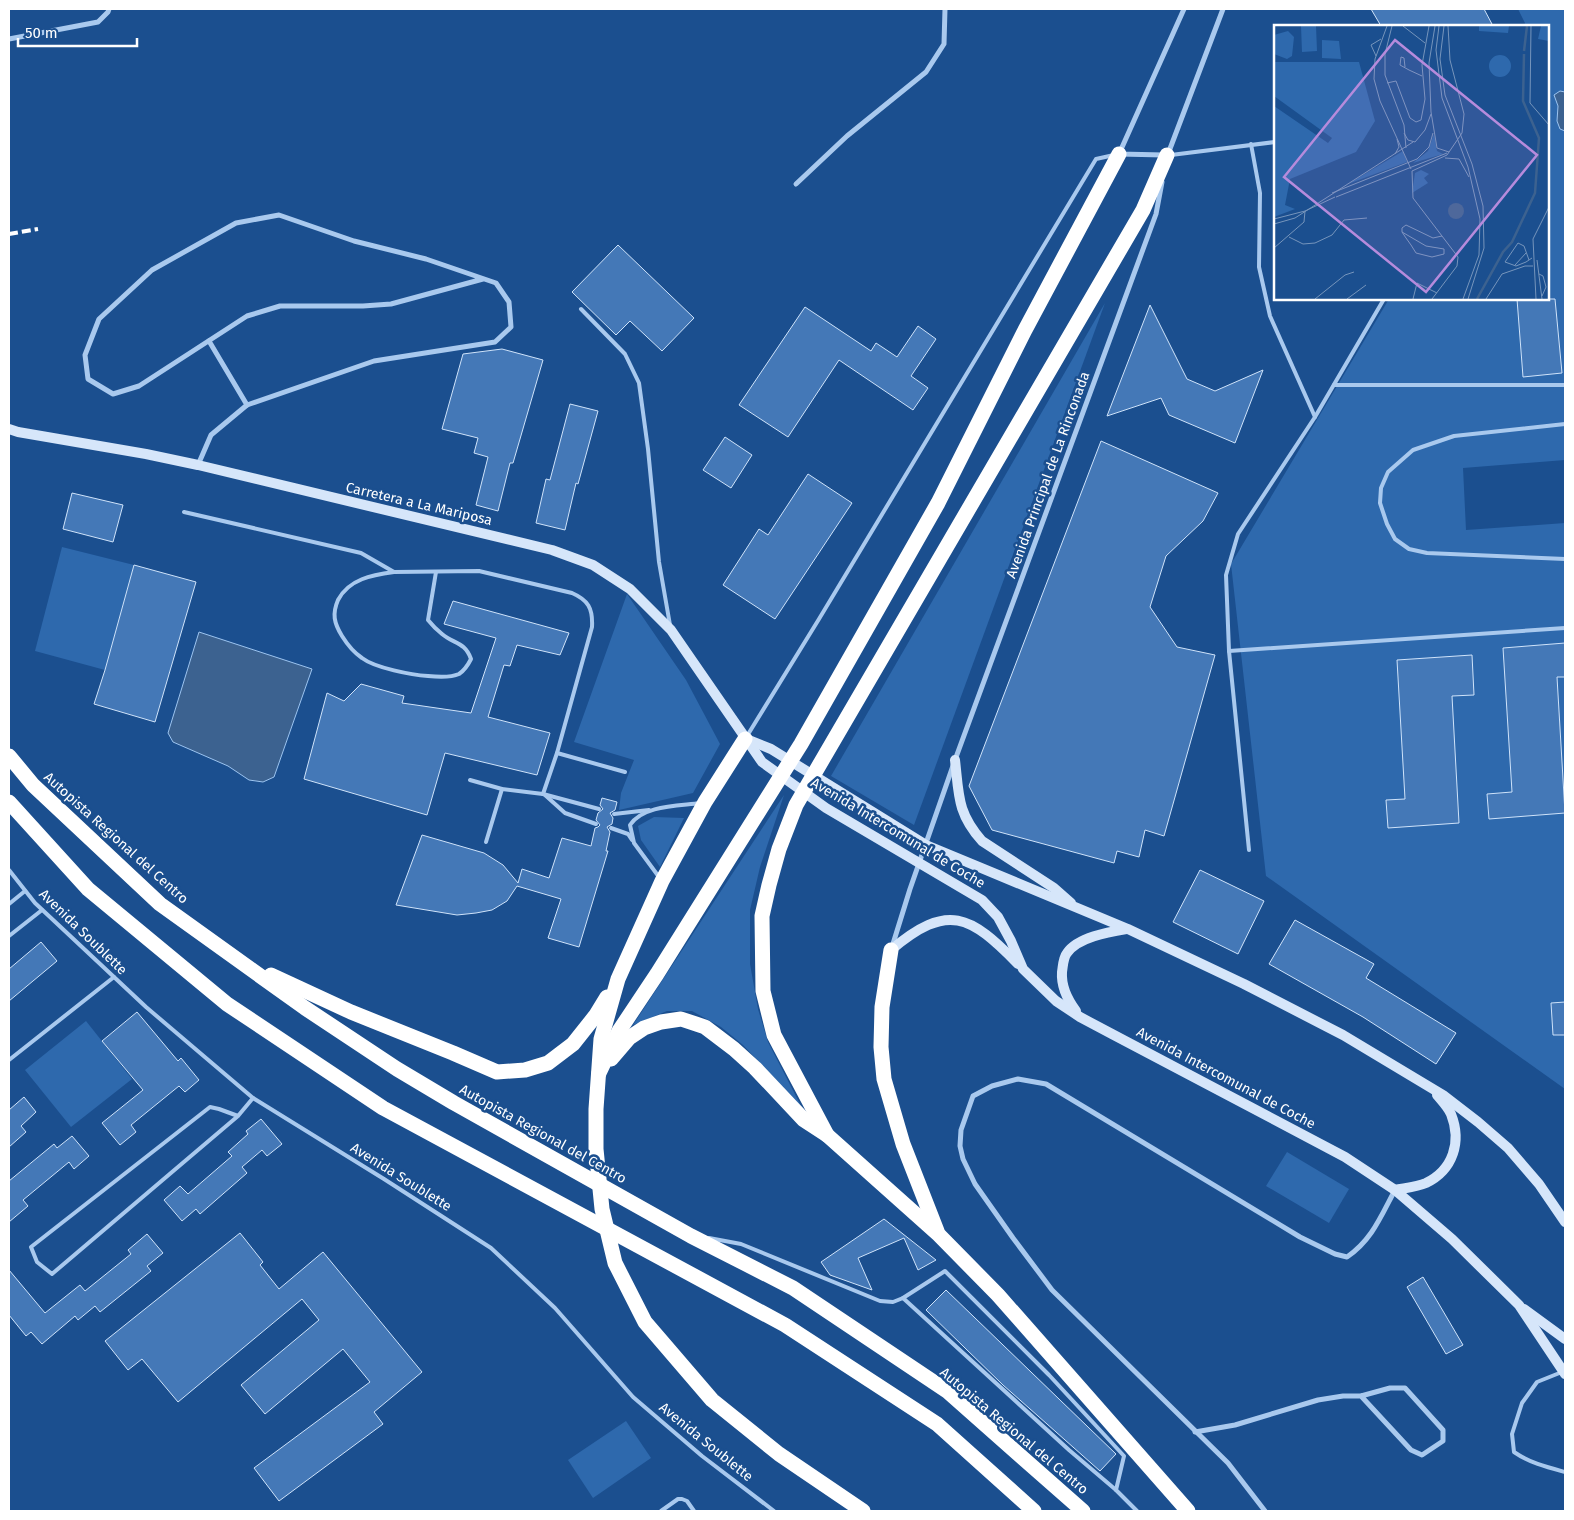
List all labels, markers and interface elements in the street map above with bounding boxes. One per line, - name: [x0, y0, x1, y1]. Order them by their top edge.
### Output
- scale bar: [18, 15, 136, 47]
- text: 50 m: [25, 24, 58, 42]
- inset map: [1274, 25, 1549, 300]
- street label: Avenida Principal de La Rinconada: [1003, 369, 1093, 581]
- street label: Carretera a La Mariposa: [344, 479, 494, 529]
- street label: Autopista Regional del Centro: [40, 769, 192, 907]
- street label: Avenida Intercomunal de Coche: [808, 774, 988, 892]
- street label: Avenida Soublette: [35, 886, 131, 978]
- street label: Avenida Intercomunal de Coche: [1134, 1023, 1318, 1133]
- street label: Autopista Regional del Centro: [456, 1081, 630, 1187]
- street label: Avenida Soublette: [347, 1139, 455, 1215]
- street label: Autopista Regional del Centro: [936, 1364, 1092, 1498]
- street label: Avenida Soublette: [656, 1399, 756, 1485]

